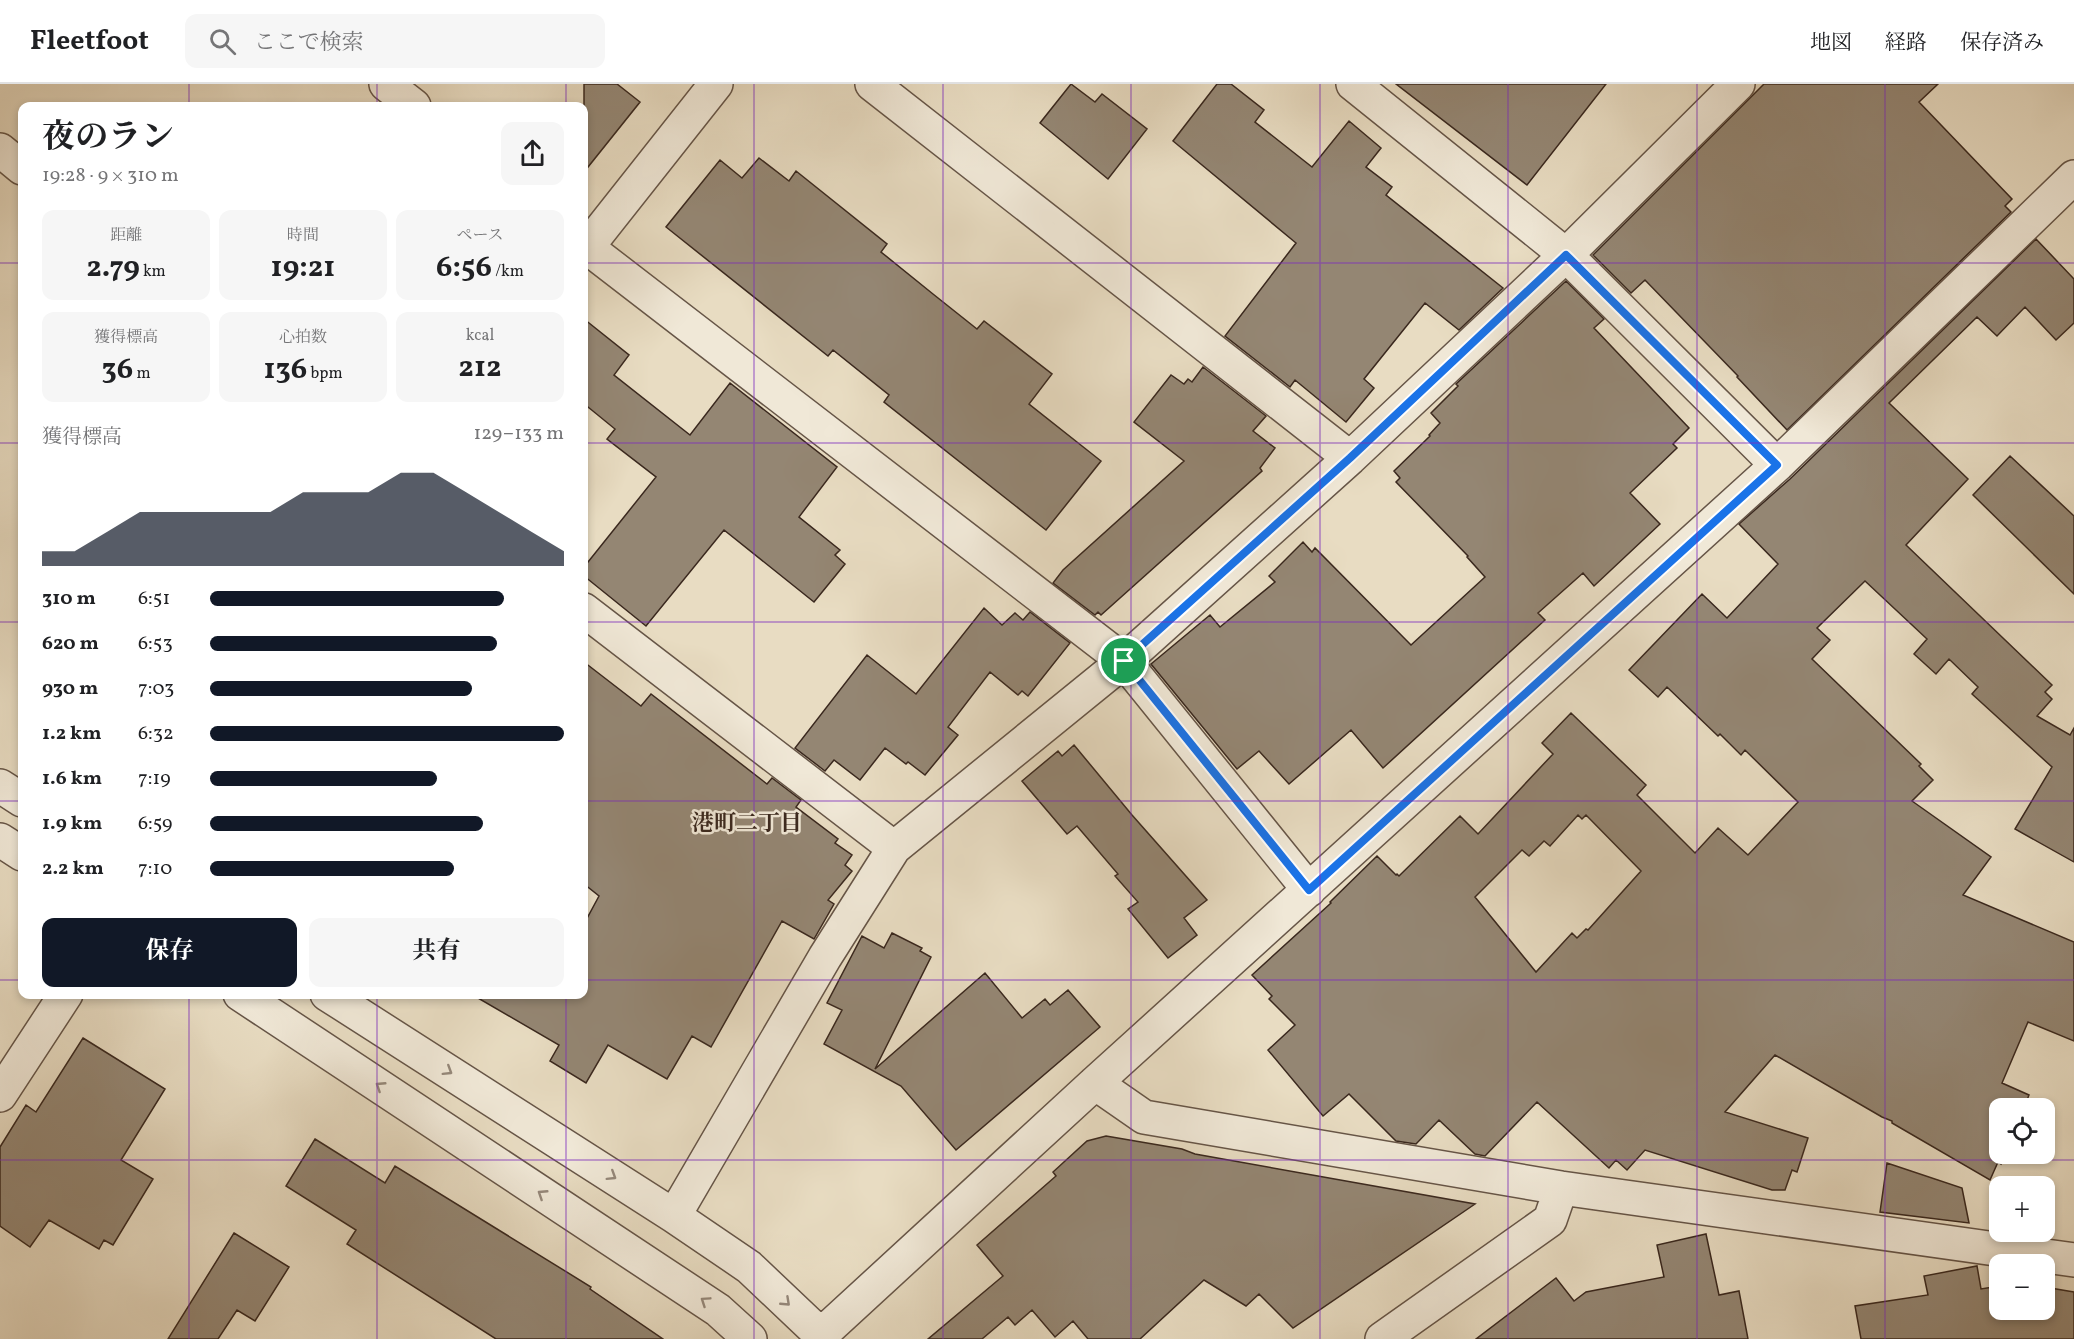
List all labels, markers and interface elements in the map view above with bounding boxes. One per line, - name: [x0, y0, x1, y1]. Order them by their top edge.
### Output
- search box: [185, 14, 605, 68]
- text: Fleetfoot: [30, 22, 149, 61]
- icon: search: [206, 25, 239, 58]
- text: ここで検索: [254, 28, 364, 59]
- text: 地図: [1810, 29, 1852, 58]
- text: 経路: [1885, 29, 1927, 58]
- text: 保存済み: [1960, 29, 2044, 58]
- text: 夜のラン: [42, 116, 174, 162]
- button: share: [501, 122, 564, 185]
- text: 19:28 · 9 × 310 m: [42, 162, 179, 190]
- text: 距離: [110, 225, 142, 247]
- text: 時間: [287, 225, 319, 247]
- text: ペース: [456, 225, 504, 247]
- text: 2.79: [86, 247, 140, 289]
- text: 19:21: [271, 247, 335, 289]
- text: 6:56: [436, 247, 492, 289]
- text: km: [140, 261, 166, 283]
- text: /km: [492, 261, 524, 283]
- text: kcal: [466, 325, 494, 347]
- text: 獲得標高: [94, 327, 158, 349]
- text: 心拍数: [279, 327, 327, 349]
- text: 212: [458, 347, 502, 389]
- text: 36: [101, 349, 133, 391]
- text: 136: [263, 349, 307, 391]
- text: m: [133, 363, 151, 385]
- text: bpm: [307, 363, 343, 385]
- text: 129–133 m: [474, 420, 564, 448]
- text: 獲得標高: [42, 424, 122, 452]
- text: 310 m: [42, 585, 96, 613]
- text: 6:51: [138, 585, 170, 613]
- text: 620 m: [42, 630, 99, 658]
- text: 6:53: [138, 630, 173, 658]
- pin: [1098, 635, 1149, 686]
- icon: arrive: [1107, 644, 1140, 677]
- text: 930 m: [42, 675, 98, 703]
- text: 7:03: [138, 675, 174, 703]
- text: 1.2 km: [42, 720, 102, 748]
- text: 6:32: [138, 720, 174, 748]
- text: 1.6 km: [42, 765, 102, 793]
- text: 7:19: [138, 765, 171, 793]
- district label: 港町二丁目: [692, 809, 802, 840]
- text: 1.9 km: [42, 810, 102, 838]
- text: 6:59: [138, 810, 172, 838]
- text: 2.2 km: [42, 855, 104, 883]
- text: 7:10: [138, 855, 172, 883]
- button: 保存: [42, 918, 297, 987]
- button: 共有: [309, 918, 564, 987]
- one-way arrow: [441, 1064, 452, 1075]
- one-way arrow: [375, 1082, 386, 1093]
- map controls: [1989, 1098, 2055, 1320]
- button: locate: [1989, 1098, 2055, 1164]
- one-way arrow: [606, 1168, 616, 1180]
- button: +: [1989, 1176, 2055, 1242]
- one-way arrow: [538, 1190, 549, 1201]
- button: −: [1989, 1254, 2055, 1320]
- one-way arrow: [779, 1295, 790, 1306]
- one-way arrow: [701, 1297, 711, 1309]

